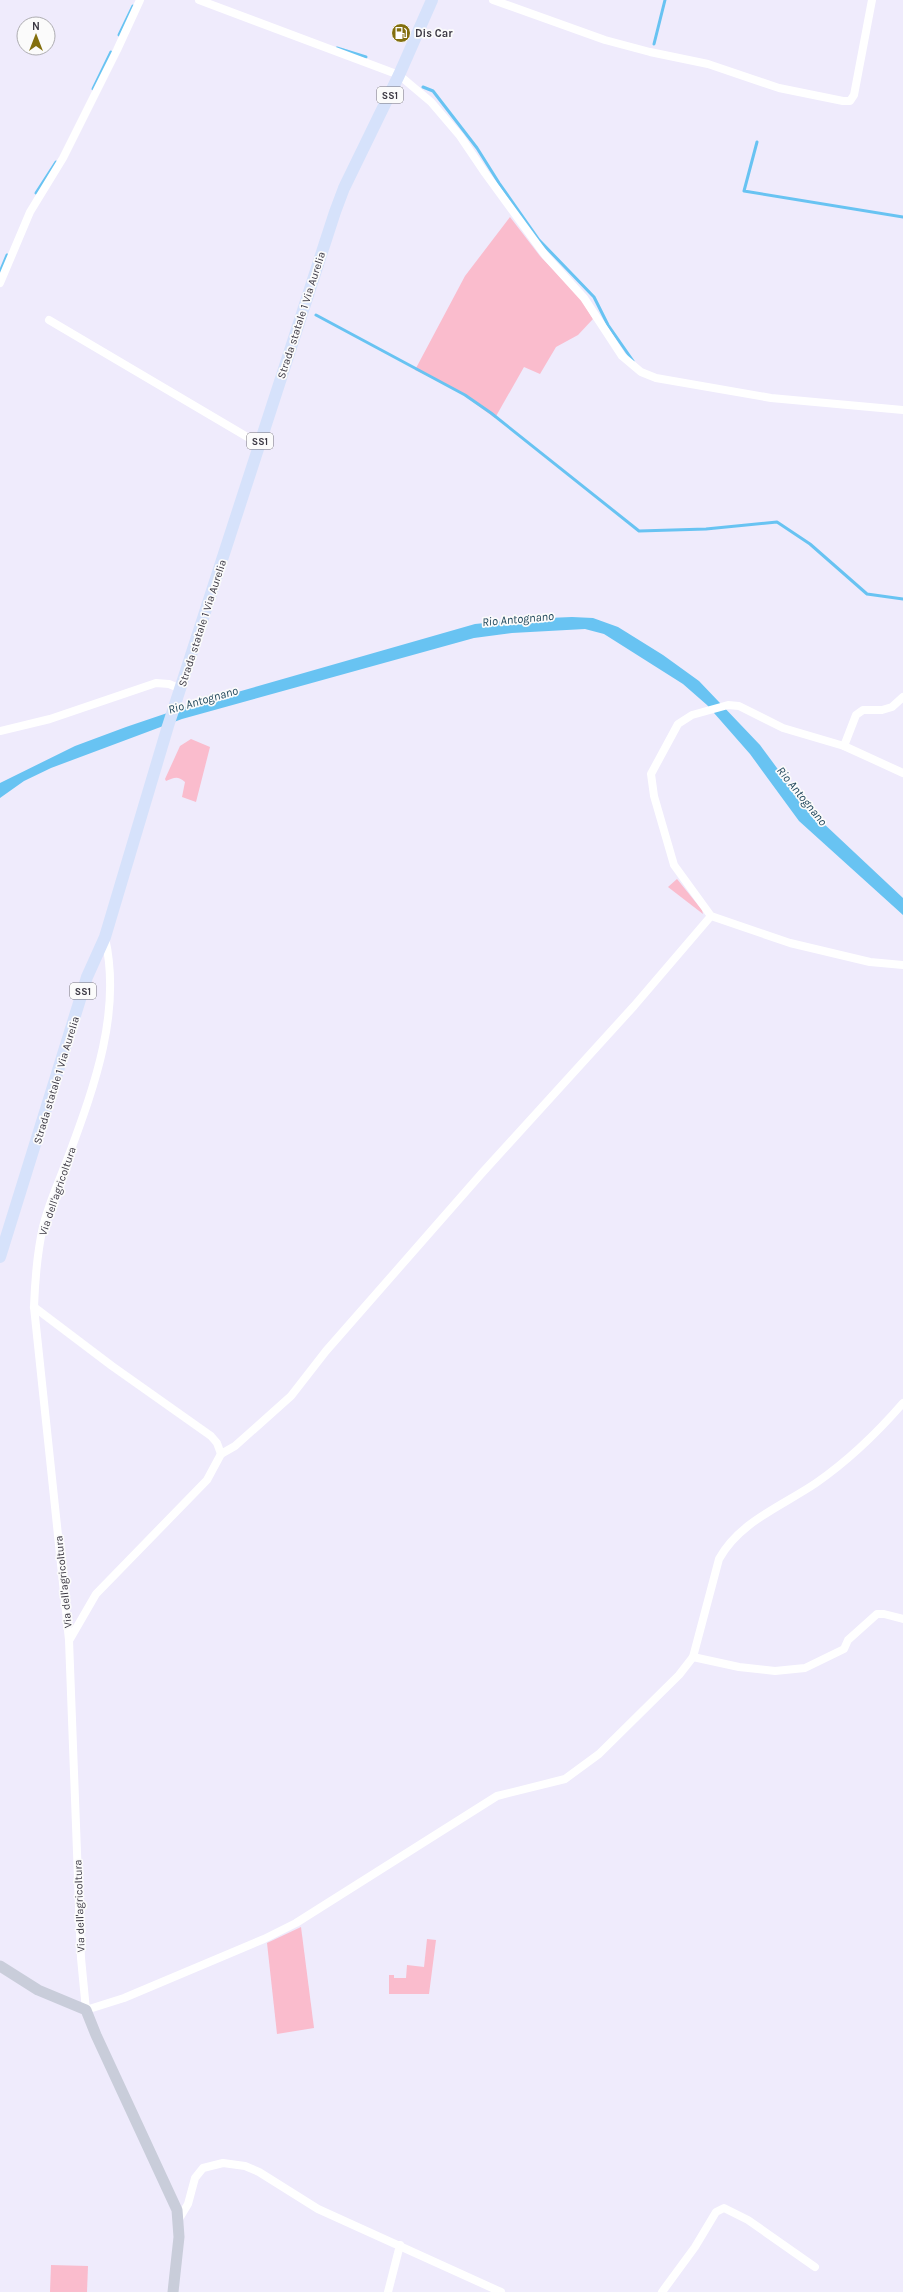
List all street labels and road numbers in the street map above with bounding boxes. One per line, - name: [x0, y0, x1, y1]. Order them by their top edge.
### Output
- road number: SS1: [377, 87, 403, 103]
- street label: Strada statale 1 Via Aurelia: [275, 250, 328, 380]
- road number: SS1: [247, 433, 273, 449]
- street label: Strada statale 1 Via Aurelia: [176, 558, 229, 688]
- road number: SS1: [70, 983, 96, 999]
- street label: Strada statale 1 Via Aurelia: [31, 1015, 82, 1146]
- street label: Via dell'agricoltura: [36, 1145, 79, 1237]
- street label: Via dell'agricoltura: [52, 1535, 75, 1629]
- street label: Via dell'agricoltura: [71, 1859, 88, 1953]

